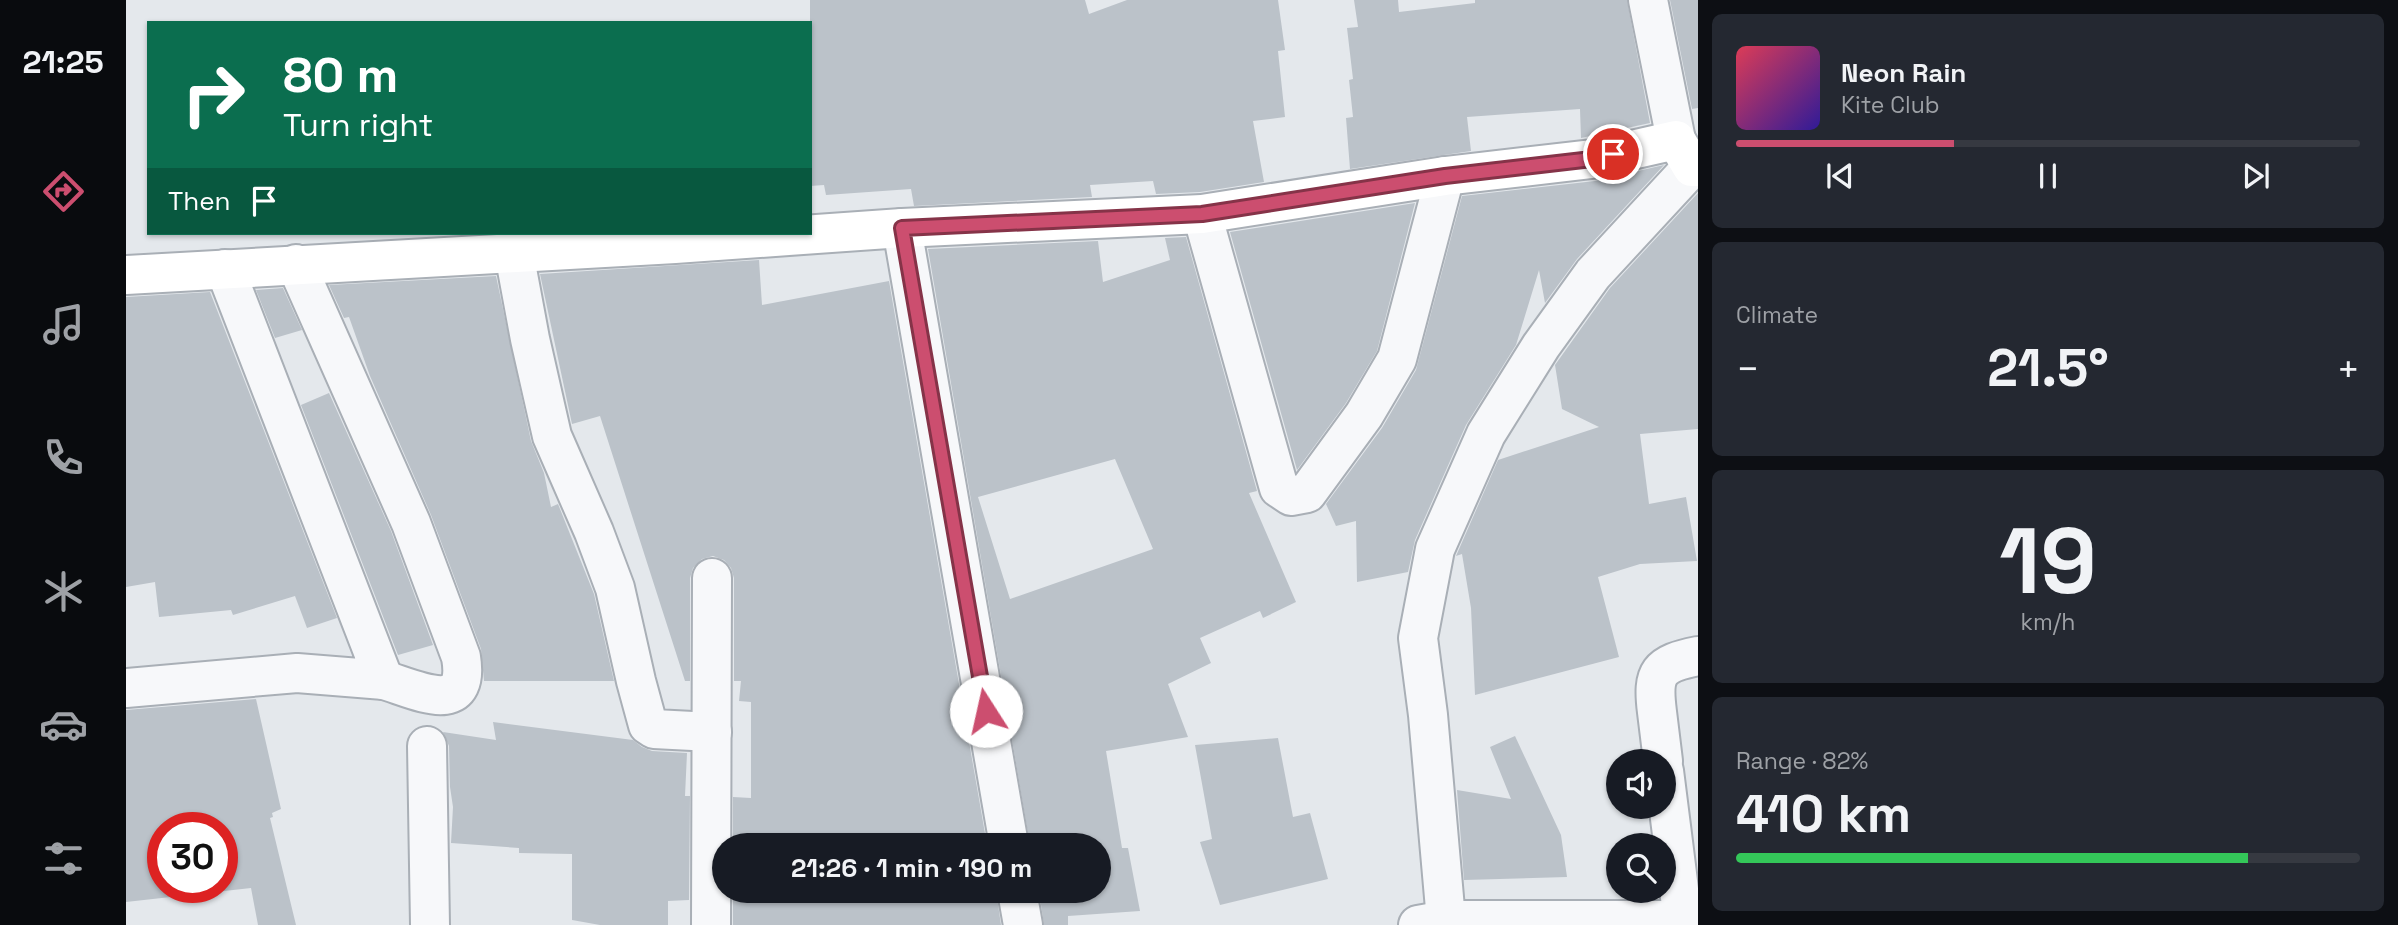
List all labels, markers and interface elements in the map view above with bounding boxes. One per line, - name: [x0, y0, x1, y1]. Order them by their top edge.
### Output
- text: 21:25: [22, 42, 104, 82]
- text: 80 m: [283, 44, 398, 106]
- icon: right: [168, 49, 259, 140]
- text: Neon Rain: [1841, 56, 1966, 90]
- text: Kite Club: [1841, 90, 1940, 120]
- text: Turn right: [283, 105, 433, 145]
- pin: [1583, 124, 1643, 184]
- icon: arrive: [1594, 135, 1632, 173]
- icon: previous: [1821, 157, 1859, 195]
- icon: pause: [2029, 157, 2067, 195]
- icon: next: [2237, 157, 2275, 195]
- icon: directions: [39, 167, 88, 216]
- icon: arrive: [245, 182, 283, 220]
- text: Then: [168, 184, 231, 218]
- icon: music: [39, 300, 88, 349]
- text: Climate: [1736, 300, 1818, 330]
- text: 21.5°: [1987, 335, 2109, 401]
- text: −: [1736, 345, 1760, 393]
- text: +: [2336, 345, 2360, 393]
- icon: phone: [39, 433, 88, 482]
- text: 19: [1999, 503, 2097, 620]
- icon: climate: [39, 567, 88, 616]
- text: km/h: [2021, 607, 2075, 637]
- position arrow: [949, 674, 1023, 748]
- icon: car: [39, 700, 88, 749]
- text: Range · 82%: [1736, 746, 1868, 776]
- map controls: [1606, 749, 1676, 903]
- button: sound: [1606, 749, 1676, 819]
- text: 410 km: [1736, 781, 1911, 847]
- speed limit sign: 30: [147, 812, 238, 903]
- button: search: [1606, 833, 1676, 903]
- icon: filters: [39, 834, 88, 883]
- text: 21:26 · 1 min · 190 m: [791, 851, 1032, 885]

